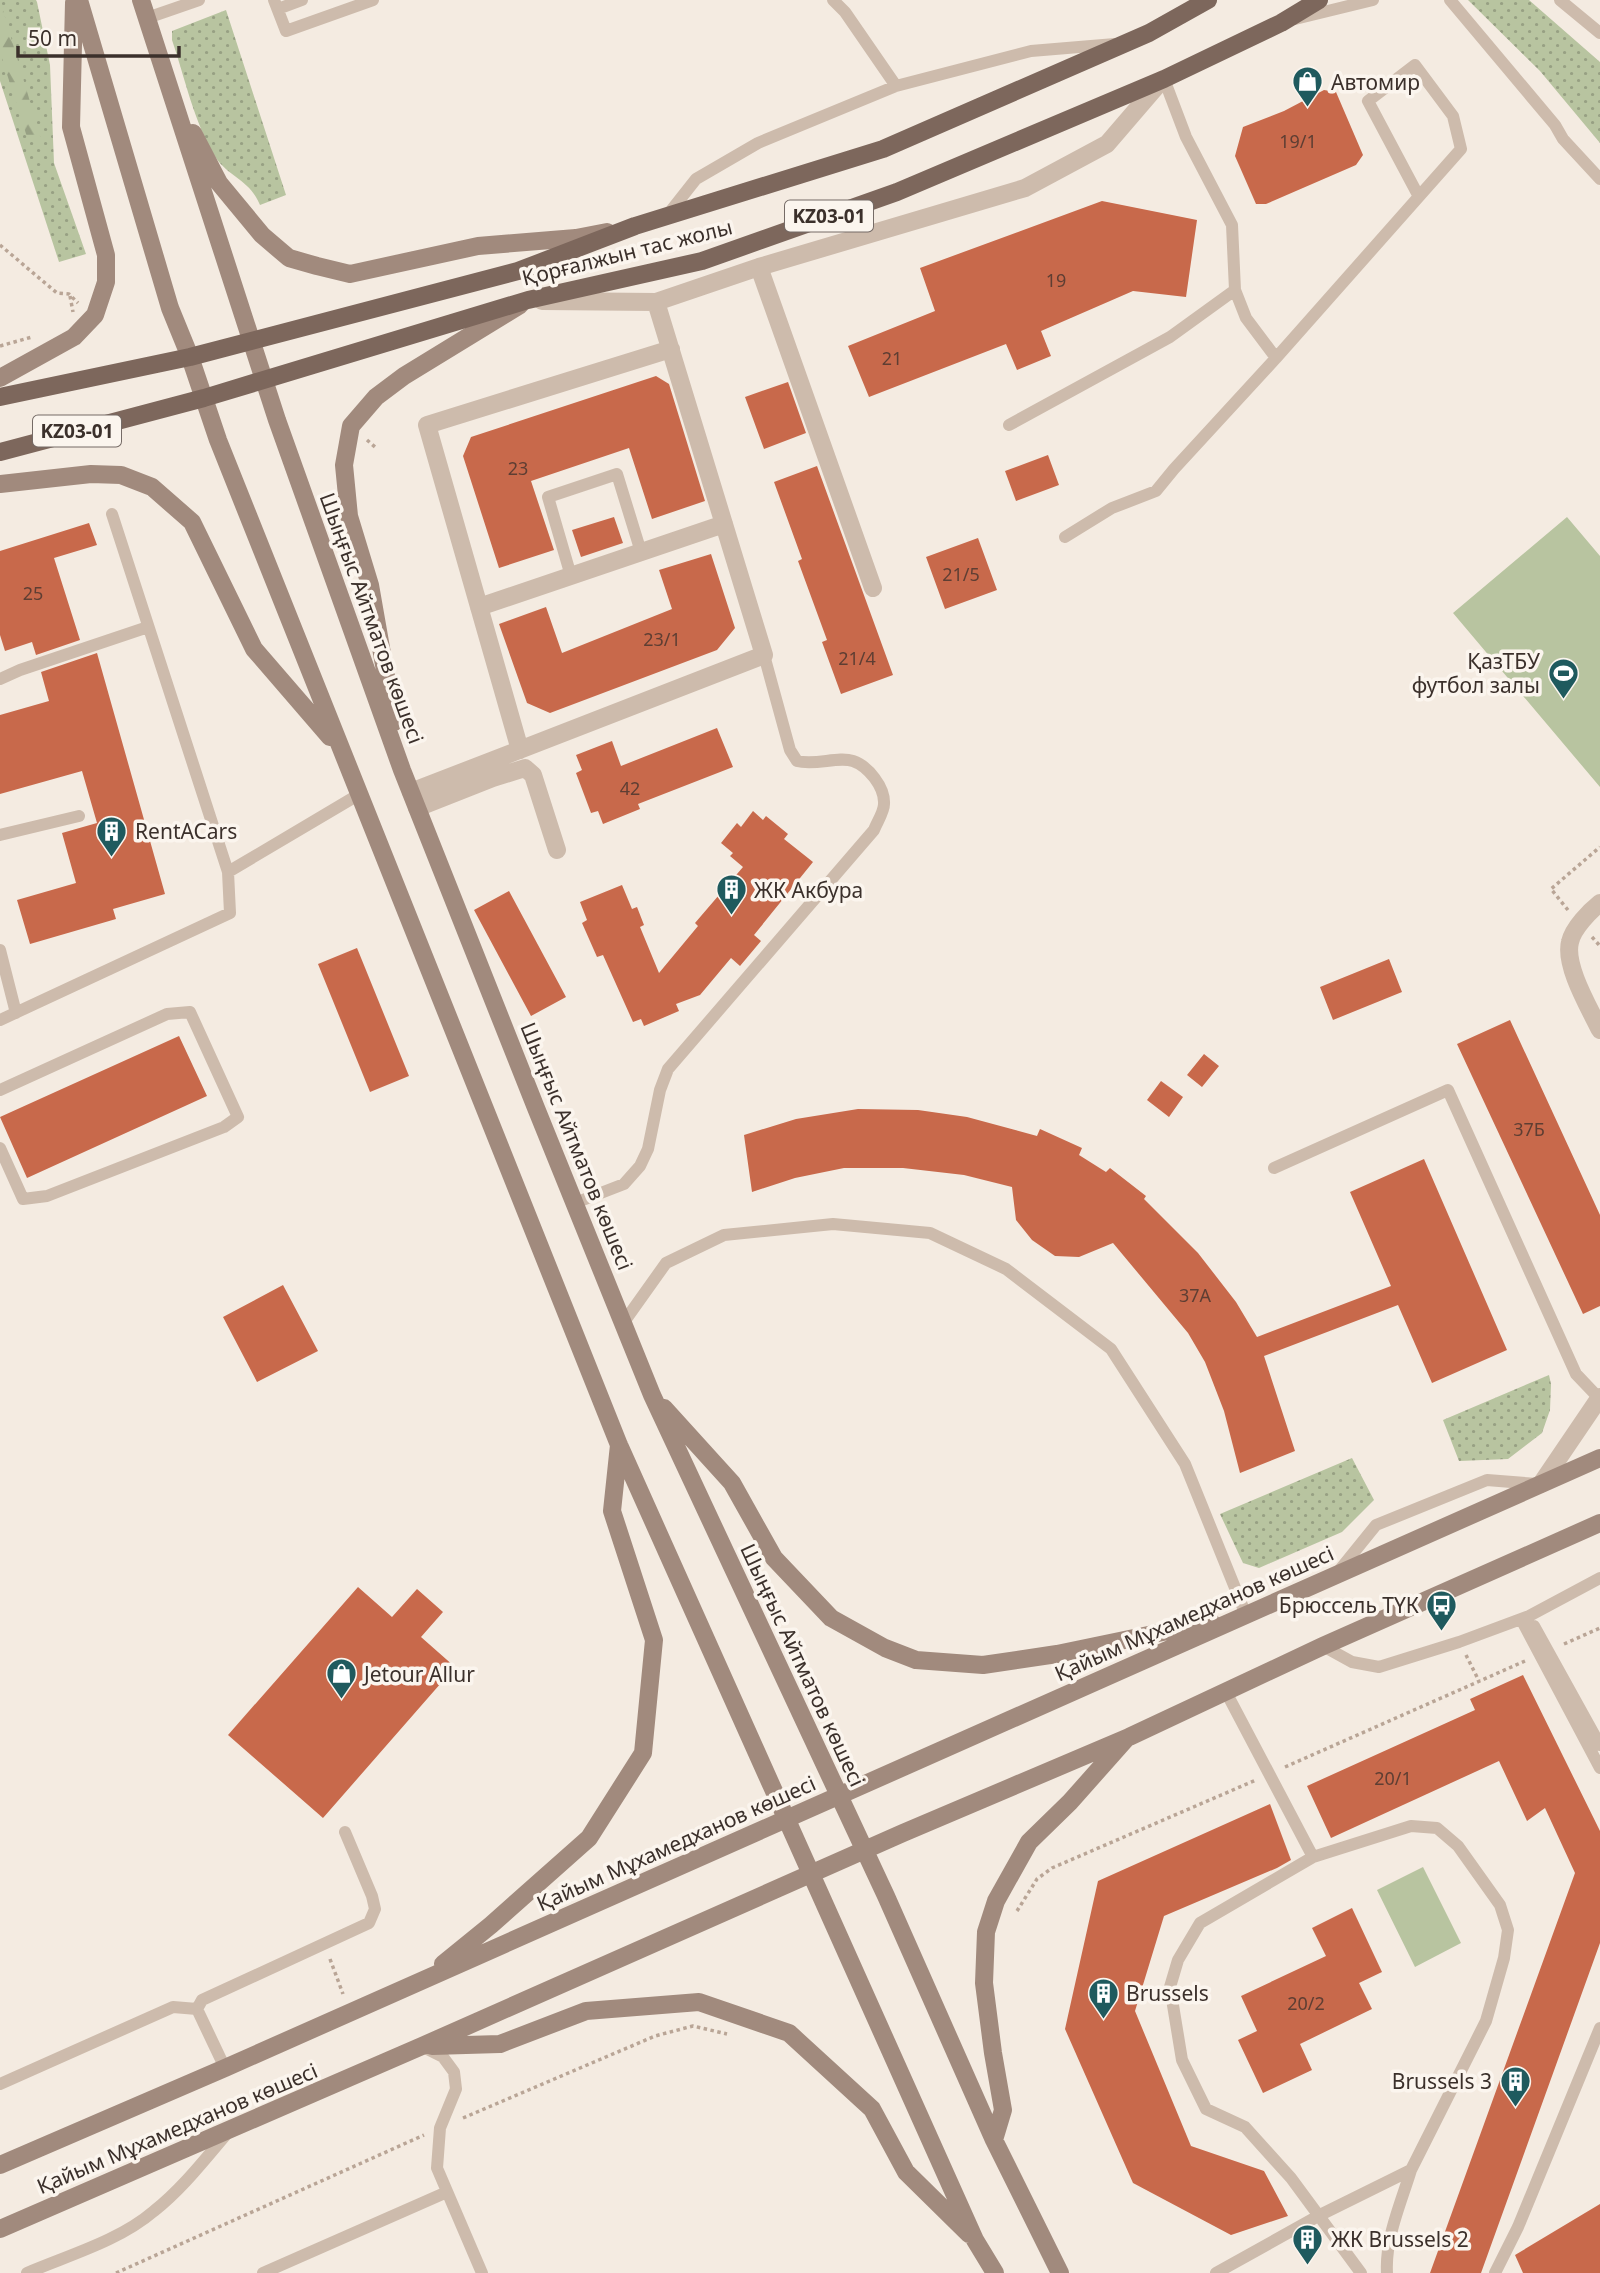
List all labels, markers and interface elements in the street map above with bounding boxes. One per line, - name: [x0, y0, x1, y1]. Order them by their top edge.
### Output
- scale bar: [18, 14, 178, 58]
- text: 50 m: [28, 24, 77, 52]
- shop icon: Автомир: [1291, 65, 1325, 109]
- place label: Автомир: [1331, 68, 1420, 96]
- house number: 19/1: [1279, 129, 1317, 153]
- road number: KZ03-01: [785, 200, 873, 232]
- street label: Қорғалжын тас жолы: [519, 212, 735, 292]
- house number: 19: [1046, 268, 1066, 292]
- house number: 21: [882, 346, 902, 370]
- road number: KZ03-01: [33, 416, 121, 446]
- house number: 23: [508, 456, 528, 480]
- street label: Шыңғыс Айтматов көшесі: [314, 489, 430, 747]
- house number: 21/5: [942, 562, 980, 586]
- house number: 25: [23, 581, 43, 605]
- house number: 23/1: [643, 627, 681, 651]
- house number: 21/4: [838, 646, 876, 670]
- place label: ҚазТБУ футбол залы: [1412, 647, 1540, 699]
- sports icon: ҚазТБУ футбол залы: [1546, 656, 1580, 700]
- house number: 42: [620, 776, 640, 800]
- building icon: RentACars: [95, 814, 129, 858]
- place label: RentACars: [135, 817, 237, 845]
- building icon: ЖК Акбура: [714, 873, 748, 917]
- place label: ЖК Акбура: [754, 876, 863, 904]
- street label: Шыңғыс Айтматов көшесі: [514, 1018, 640, 1274]
- house number: 37Б: [1513, 1117, 1545, 1141]
- house number: 37А: [1179, 1283, 1212, 1307]
- street label: Шыңғыс Айтматов көшесі: [734, 1539, 872, 1791]
- street label: Қайым Мұхамедханов көшесі: [1050, 1539, 1338, 1687]
- bus stop icon: Брюссель ТҮК: [1425, 1588, 1459, 1632]
- place label: Брюссель ТҮК: [1279, 1591, 1419, 1619]
- shop icon: Jetour Allur: [324, 1657, 358, 1701]
- place label: Jetour Allur: [362, 1660, 475, 1688]
- house number: 20/1: [1374, 1766, 1412, 1790]
- street label: Қайым Мұхамедханов көшесі: [532, 1769, 820, 1917]
- building icon: Brussels: [1086, 1976, 1120, 2020]
- place label: Brussels: [1126, 1979, 1209, 2007]
- house number: 20/2: [1287, 1991, 1325, 2015]
- street label: Қайым Мұхамедханов көшесі: [32, 2056, 322, 2200]
- building icon: Brussels 3: [1498, 2064, 1532, 2108]
- place label: Brussels 3: [1392, 2067, 1492, 2095]
- building icon: ЖК Brussels 2: [1291, 2222, 1325, 2266]
- place label: ЖК Brussels 2: [1331, 2225, 1469, 2253]

